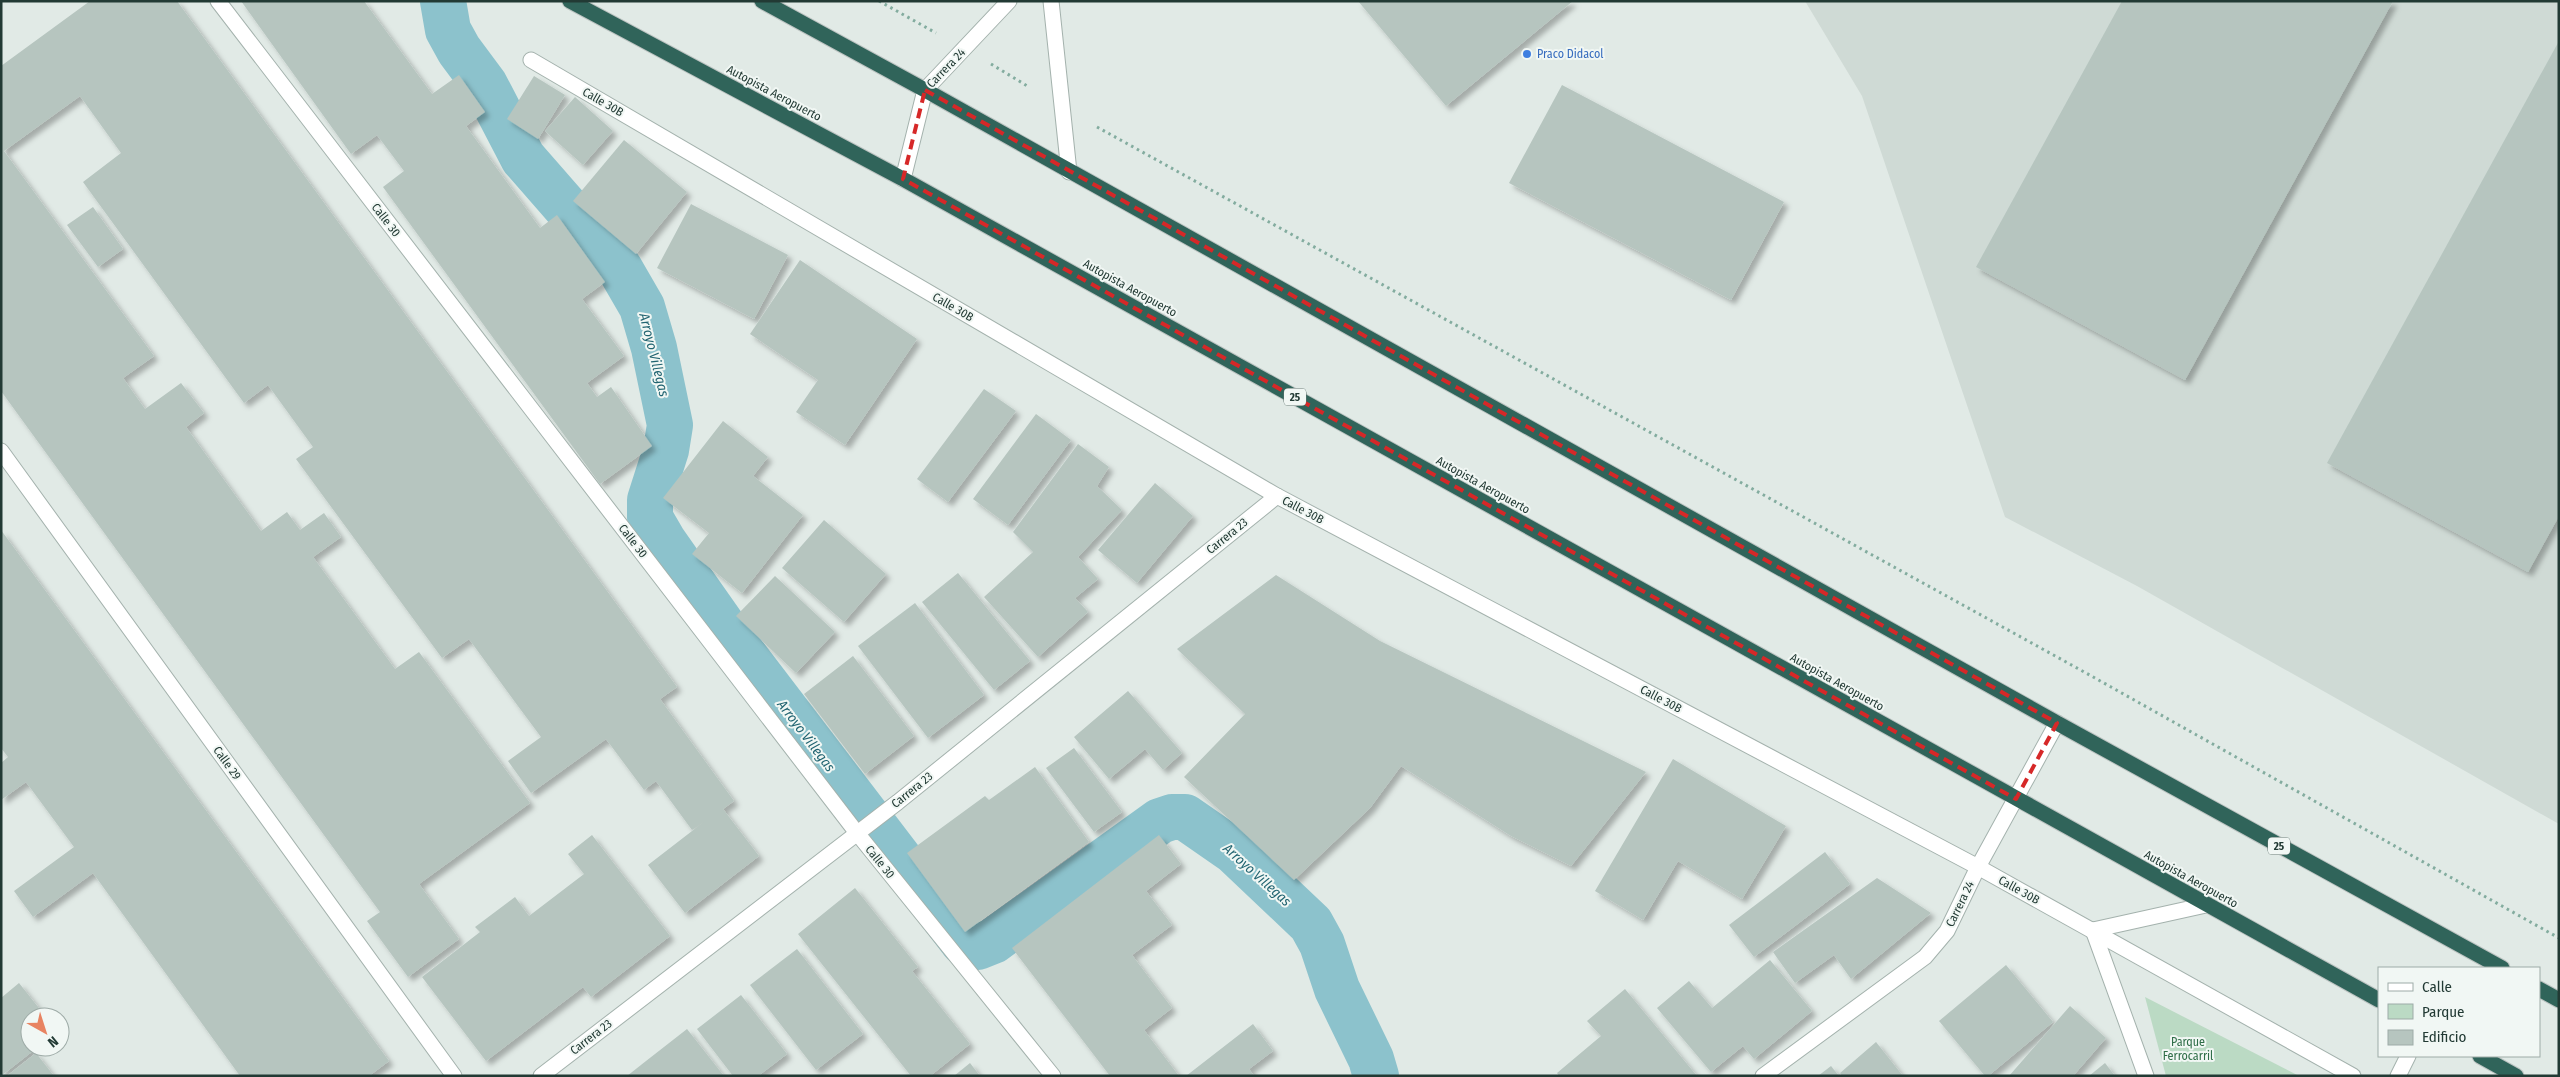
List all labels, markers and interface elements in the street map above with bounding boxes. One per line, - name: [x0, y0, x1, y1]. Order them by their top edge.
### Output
- street label: Carrera 24: [924, 45, 968, 91]
- place label: Praco Didacol: [1537, 47, 1603, 61]
- marker: Praco Didacol: [1521, 48, 1533, 60]
- street label: Autopista Aeropuerto: [724, 62, 824, 124]
- street label: Calle 30B: [580, 85, 626, 120]
- street label: Calle 30: [369, 201, 403, 239]
- street label: Autopista Aeropuerto: [1081, 256, 1179, 320]
- street label: Calle 30B: [930, 290, 976, 325]
- water label: Arroyo Villegas: [635, 310, 673, 399]
- road number: 25: [1284, 388, 1306, 406]
- street label: Autopista Aeropuerto: [1434, 453, 1532, 517]
- street label: Calle 30B: [1280, 493, 1327, 527]
- street label: Carrera 23: [1204, 515, 1250, 557]
- street label: Calle 30: [616, 522, 650, 560]
- street label: Autopista Aeropuerto: [1788, 650, 1886, 714]
- street label: Calle 30B: [1638, 682, 1685, 716]
- water label: Arroyo Villegas: [773, 696, 839, 775]
- street label: Calle 29: [210, 744, 244, 783]
- street label: Carrera 23: [889, 769, 935, 811]
- road number: 25: [2268, 838, 2290, 854]
- water label: Arroyo Villegas: [1219, 839, 1295, 910]
- street label: Calle 30: [862, 843, 898, 881]
- street label: Autopista Aeropuerto: [2142, 847, 2240, 911]
- street label: Calle 30B: [1996, 873, 2042, 907]
- street label: Carrera 24: [1943, 879, 1977, 929]
- legend: [2378, 967, 2540, 1057]
- text: Calle: [2422, 978, 2452, 996]
- text: Parque: [2422, 1003, 2465, 1021]
- north arrow: [20, 1007, 70, 1057]
- street label: Carrera 23: [567, 1016, 615, 1058]
- text: Edificio: [2422, 1028, 2467, 1046]
- text: N: [44, 1032, 61, 1051]
- park label: Parque Ferrocarril: [2163, 1035, 2213, 1063]

